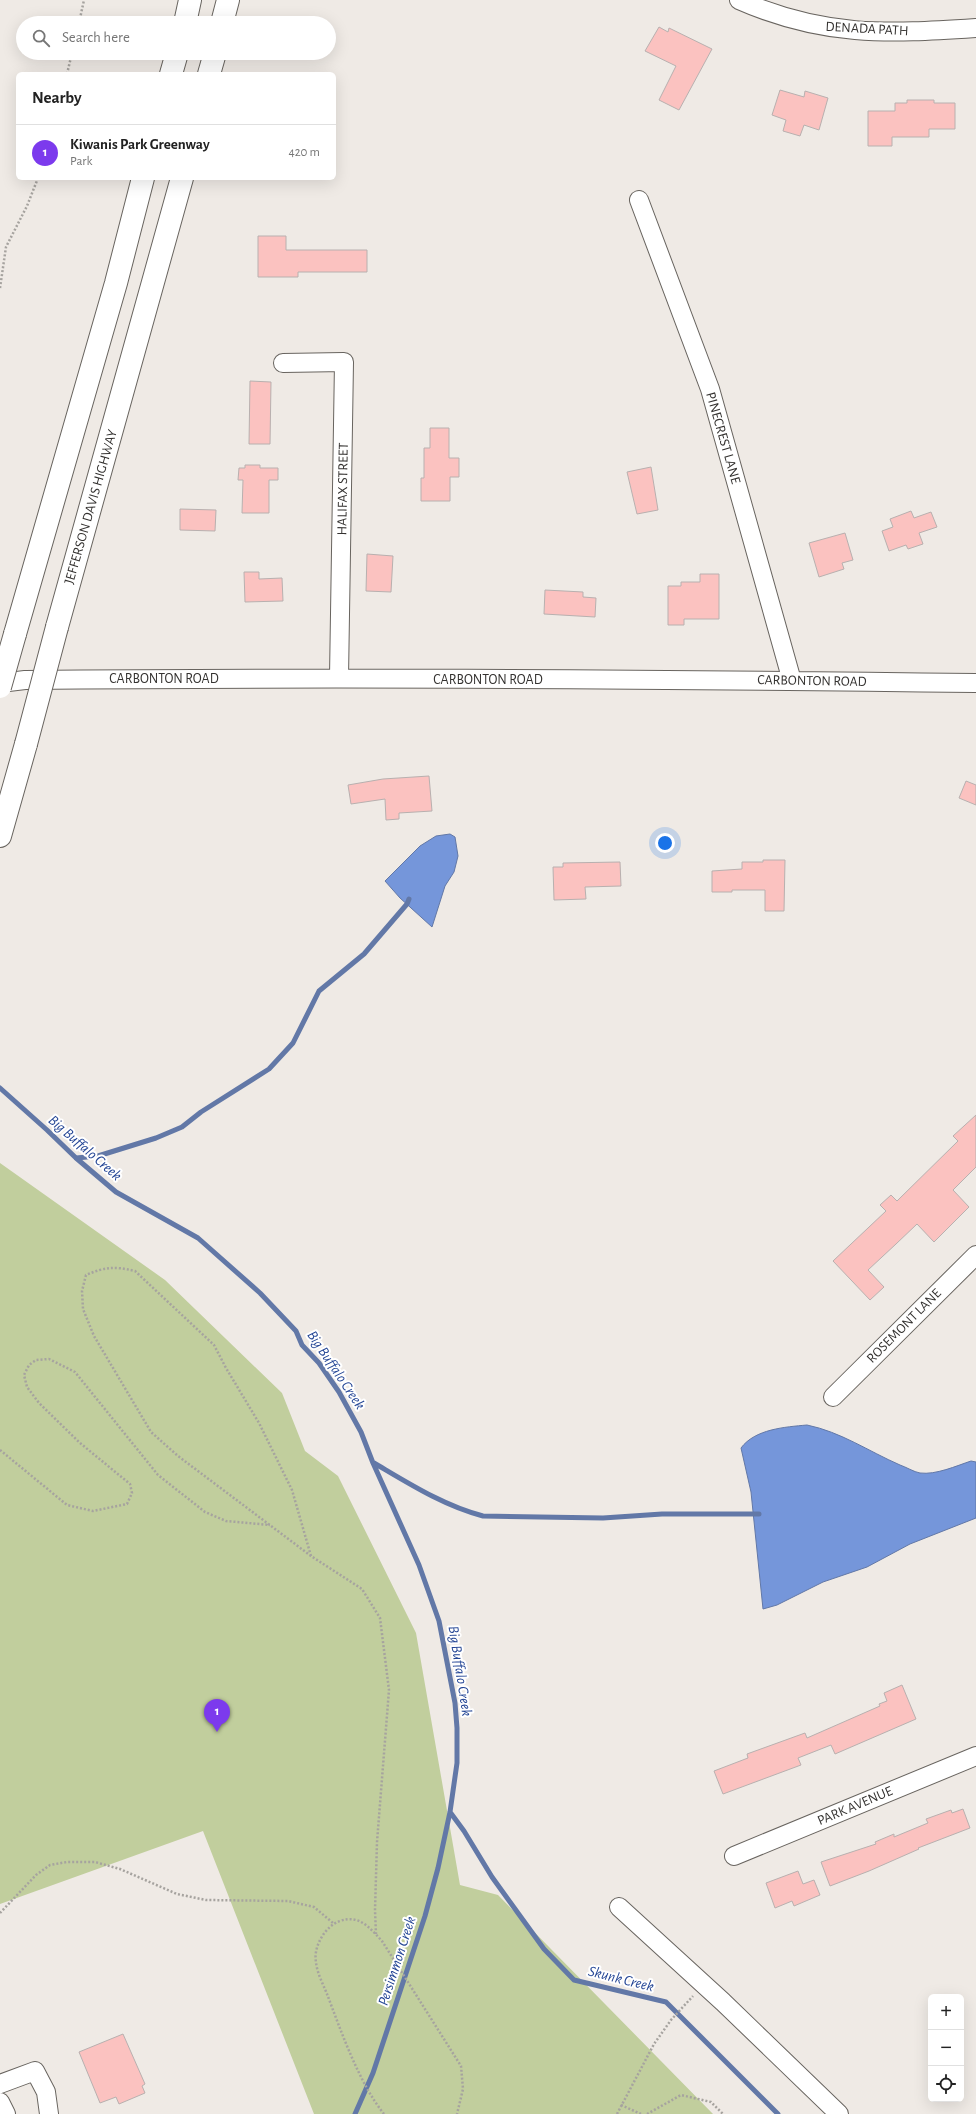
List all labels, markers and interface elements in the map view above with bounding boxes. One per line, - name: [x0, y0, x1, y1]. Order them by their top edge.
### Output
- search box: [16, 16, 336, 60]
- street label: DENADA PATH: [825, 20, 909, 38]
- icon: search: [30, 27, 52, 49]
- text: Search here: [62, 30, 130, 45]
- text: Nearby: [32, 89, 82, 106]
- text: Kiwanis Park Greenway: [70, 137, 210, 152]
- text: 1: [43, 146, 47, 159]
- text: 420 m: [288, 146, 320, 159]
- text: Park: [70, 155, 92, 168]
- street label: PINECREST LANE: [703, 391, 743, 486]
- street label: JEFFERSON DAVIS HIGHWAY: [62, 428, 120, 586]
- street label: HALIFAX STREET: [335, 442, 351, 536]
- street label: CARBONTON ROAD: [109, 672, 219, 686]
- street label: CARBONTON ROAD: [433, 673, 543, 687]
- street label: CARBONTON ROAD: [757, 673, 867, 689]
- your location: [655, 833, 675, 853]
- water label: Big Buffalo Creek: [46, 1112, 124, 1184]
- street label: ROSEMONT LANE: [864, 1286, 944, 1366]
- water label: Big Buffalo Creek: [304, 1328, 368, 1412]
- water label: Big Buffalo Creek: [445, 1625, 475, 1717]
- pin: 1: [204, 1699, 230, 1732]
- street label: PARK AVENUE: [815, 1784, 895, 1828]
- water label: Persimmon Creek: [376, 1915, 418, 2007]
- water label: Skunk Creek: [587, 1964, 655, 1994]
- map controls: [928, 1994, 964, 2102]
- button: +: [928, 1994, 964, 2030]
- button: −: [928, 2030, 964, 2066]
- button: locate: [928, 2066, 964, 2102]

